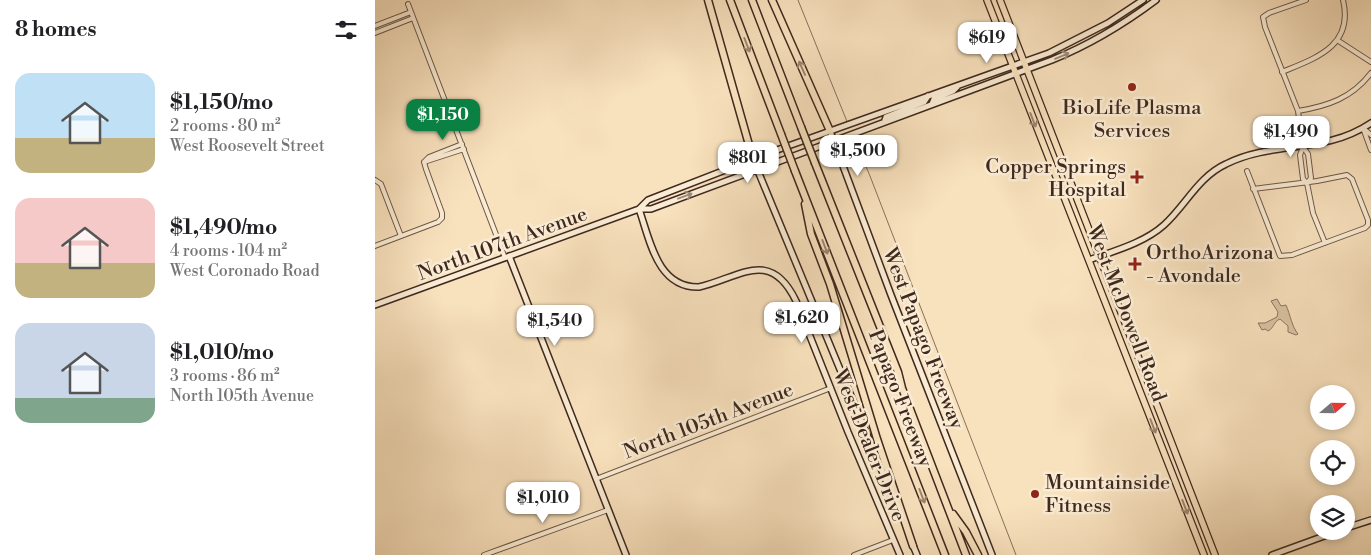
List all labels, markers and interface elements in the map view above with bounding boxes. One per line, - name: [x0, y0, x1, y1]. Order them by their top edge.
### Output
- icon: filters: [332, 16, 360, 44]
- text: 8 homes: [15, 17, 97, 43]
- pin: $619: [957, 22, 1017, 64]
- text: $619: [969, 28, 1005, 48]
- one-way arrow: [743, 37, 752, 53]
- one-way arrow: [1054, 51, 1069, 61]
- one-way arrow: [797, 61, 807, 76]
- marker: BioLife Plasma Services: [1126, 81, 1138, 93]
- text: $1,150/mo: [170, 90, 273, 116]
- icon: home: [55, 93, 115, 153]
- place label: BioLife Plasma Services: [1062, 96, 1202, 144]
- pin: $1,150: [402, 98, 484, 141]
- text: $1,150: [417, 105, 469, 125]
- one-way arrow: [1029, 111, 1038, 127]
- text: 2 rooms · 80 m²: [170, 116, 281, 136]
- pin: $1,490: [1250, 116, 1332, 158]
- text: $1,490: [1264, 122, 1318, 142]
- pin: $1,500: [817, 134, 899, 177]
- text: West Roosevelt Street: [170, 136, 325, 156]
- text: $1,500: [830, 141, 886, 161]
- pin: $801: [718, 142, 778, 184]
- text: $801: [729, 148, 767, 168]
- place label: Copper Springs Hospital: [985, 155, 1126, 203]
- marker: Copper Springs Hospital: [1130, 170, 1144, 184]
- one-way arrow: [677, 191, 692, 200]
- street label: North 107th Avenue: [414, 202, 591, 287]
- text: $1,490/mo: [170, 215, 277, 241]
- icon: home: [55, 218, 115, 278]
- street label: West McDowell Road: [1080, 221, 1171, 406]
- one-way arrow: [821, 239, 830, 254]
- text: 4 rooms · 104 m²: [170, 241, 287, 261]
- place label: OrthoArizona - Avondale: [1146, 241, 1274, 289]
- street label: West Papago Freeway: [878, 244, 970, 432]
- marker: OrthoArizona - Avondale: [1128, 257, 1142, 271]
- text: West Coronado Road: [170, 261, 319, 281]
- pin: $1,620: [761, 302, 843, 344]
- pin: $1,540: [514, 304, 596, 347]
- text: $1,620: [775, 308, 829, 328]
- text: $1,540: [528, 311, 582, 331]
- street label: Papago Freeway: [864, 326, 938, 470]
- text: $1,010/mo: [170, 340, 274, 366]
- icon: home: [55, 343, 115, 403]
- street label: West Dealer Drive: [826, 365, 911, 526]
- text: 3 rooms · 86 m²: [170, 366, 280, 386]
- street label: North 105th Avenue: [620, 377, 797, 465]
- north arrow: [1310, 385, 1355, 430]
- map controls: [1310, 385, 1355, 540]
- text: North 105th Avenue: [170, 386, 314, 406]
- one-way arrow: [1149, 418, 1158, 433]
- button: locate: [1310, 440, 1355, 485]
- place label: Mountainside Fitness: [1045, 471, 1170, 519]
- pin: $1,010: [502, 482, 584, 524]
- text: $1,010: [517, 488, 569, 508]
- one-way arrow: [918, 488, 927, 504]
- marker: Mountainside Fitness: [1029, 488, 1041, 500]
- button: layers: [1310, 495, 1355, 540]
- one-way arrow: [1181, 498, 1190, 514]

